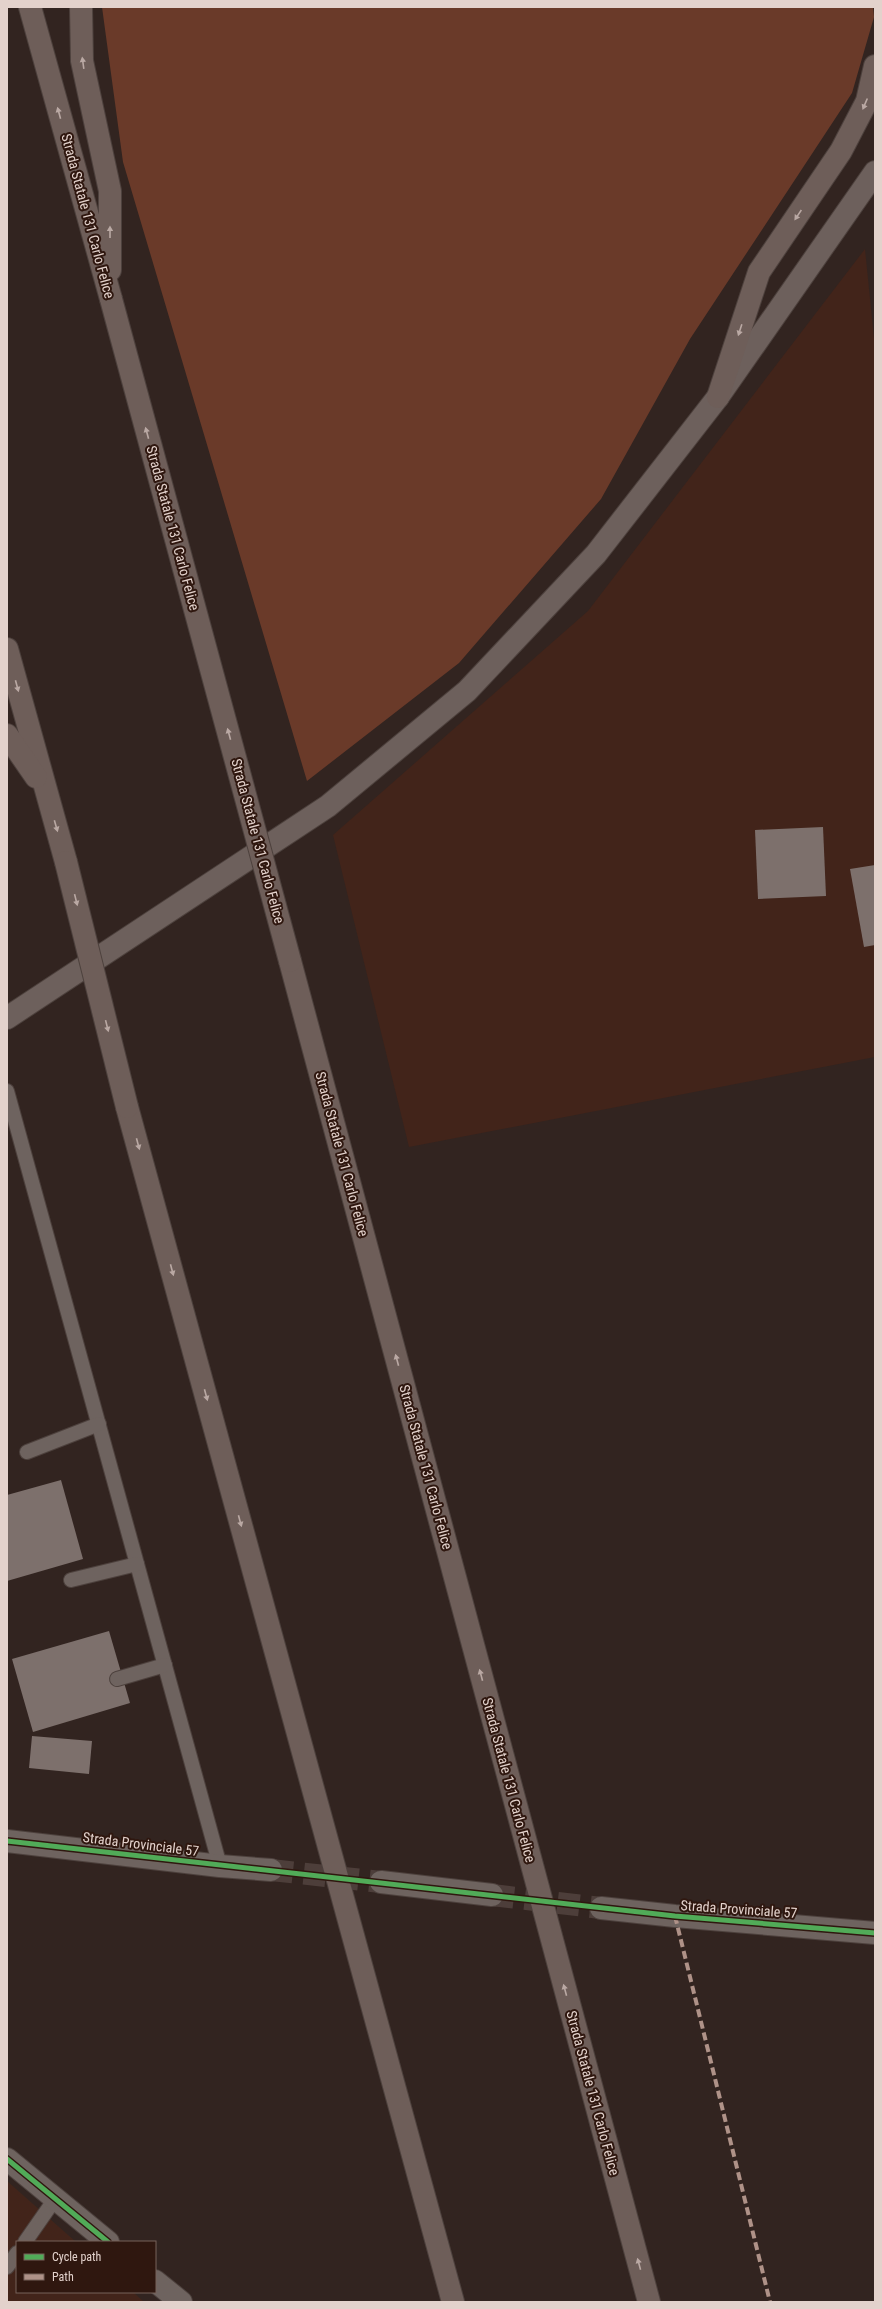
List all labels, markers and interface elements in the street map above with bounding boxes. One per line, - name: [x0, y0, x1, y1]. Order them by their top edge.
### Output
- one-way arrow: [80, 57, 86, 69]
- one-way arrow: [862, 98, 868, 109]
- one-way arrow: [56, 107, 62, 119]
- street label: Strada Statale 131 Carlo Felice: [58, 132, 118, 301]
- one-way arrow: [794, 209, 802, 220]
- one-way arrow: [107, 225, 113, 238]
- one-way arrow: [737, 324, 743, 336]
- one-way arrow: [144, 427, 150, 439]
- street label: Strada Statale 131 Carlo Felice: [143, 444, 203, 613]
- one-way arrow: [14, 681, 20, 693]
- one-way arrow: [226, 728, 232, 740]
- street label: Strada Statale 131 Carlo Felice: [228, 757, 288, 926]
- one-way arrow: [53, 820, 59, 832]
- one-way arrow: [73, 894, 79, 906]
- one-way arrow: [105, 1020, 111, 1033]
- street label: Strada Statale 131 Carlo Felice: [312, 1070, 372, 1239]
- one-way arrow: [135, 1138, 141, 1151]
- one-way arrow: [169, 1264, 175, 1276]
- one-way arrow: [394, 1354, 400, 1366]
- street label: Strada Statale 131 Carlo Felice: [396, 1383, 456, 1552]
- one-way arrow: [203, 1390, 209, 1402]
- one-way arrow: [237, 1515, 243, 1527]
- one-way arrow: [478, 1669, 484, 1681]
- street label: Strada Statale 131 Carlo Felice: [479, 1696, 539, 1865]
- street label: Strada Provinciale 57: [82, 1829, 200, 1859]
- street label: Strada Provinciale 57: [680, 1897, 798, 1921]
- one-way arrow: [562, 1984, 568, 1996]
- street label: Strada Statale 131 Carlo Felice: [563, 2009, 623, 2178]
- legend: [16, 2241, 156, 2293]
- text: Cycle path: [52, 2250, 102, 2264]
- one-way arrow: [635, 2258, 641, 2271]
- text: Path: [52, 2270, 74, 2284]

